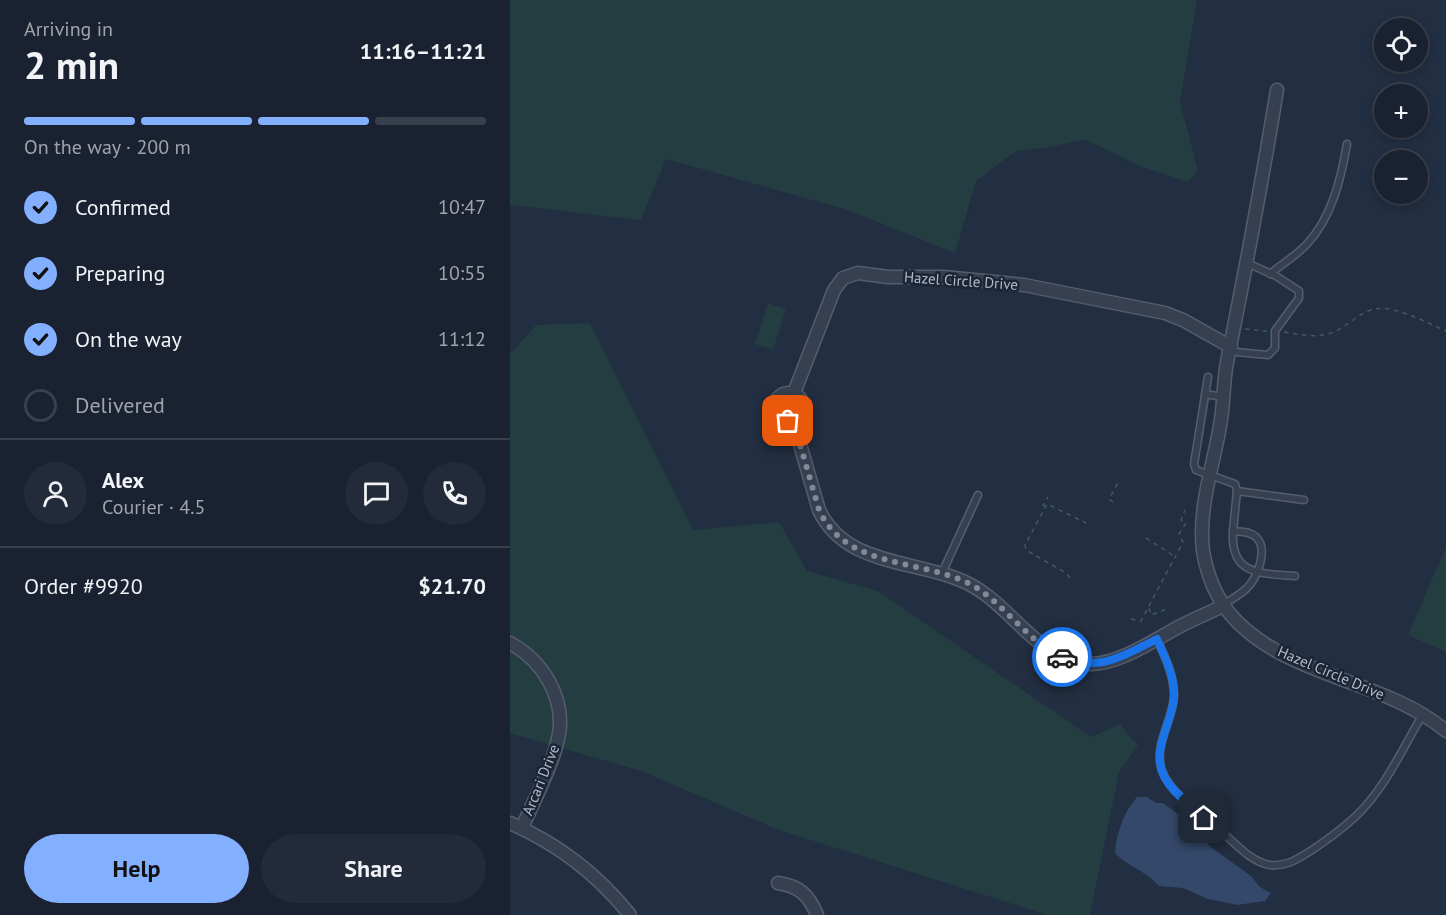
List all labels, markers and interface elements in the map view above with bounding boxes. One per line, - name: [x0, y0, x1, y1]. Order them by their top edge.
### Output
- text: Arriving in: [24, 16, 113, 42]
- map controls: [1374, 18, 1428, 204]
- button: locate: [1374, 18, 1428, 72]
- text: 11:16–11:21: [360, 37, 486, 65]
- text: 2 min: [24, 39, 119, 90]
- button: +: [1374, 84, 1428, 138]
- text: On the way · 200 m: [24, 134, 191, 160]
- button: −: [1374, 150, 1428, 204]
- icon: check: [24, 191, 57, 224]
- text: Confirmed: [75, 193, 171, 221]
- text: 10:47: [438, 194, 486, 220]
- icon: check: [24, 257, 57, 290]
- text: Preparing: [75, 259, 165, 287]
- text: 10:55: [438, 260, 486, 286]
- street label: Hazel Circle Drive: [903, 267, 1019, 294]
- icon: check: [24, 323, 57, 356]
- text: On the way: [75, 325, 182, 353]
- text: 11:12: [438, 326, 486, 352]
- text: Delivered: [75, 391, 165, 419]
- pin: [762, 395, 813, 446]
- icon: bag: [771, 404, 804, 437]
- button: person: [24, 462, 87, 525]
- button: chat: [345, 462, 408, 525]
- button: phone: [423, 462, 486, 525]
- text: Alex: [102, 466, 144, 494]
- text: Courier · 4.5: [102, 494, 205, 520]
- text: Order #9920: [24, 572, 143, 600]
- text: $21.70: [418, 572, 486, 600]
- courier: [1032, 627, 1092, 687]
- icon: car: [1046, 641, 1079, 674]
- street label: Hazel Circle Drive: [1275, 642, 1387, 704]
- street label: Arcari Drive: [518, 742, 563, 818]
- pin: [1178, 792, 1229, 843]
- icon: home: [1187, 801, 1220, 834]
- button: Help: [24, 834, 249, 903]
- button: Share: [261, 834, 486, 903]

